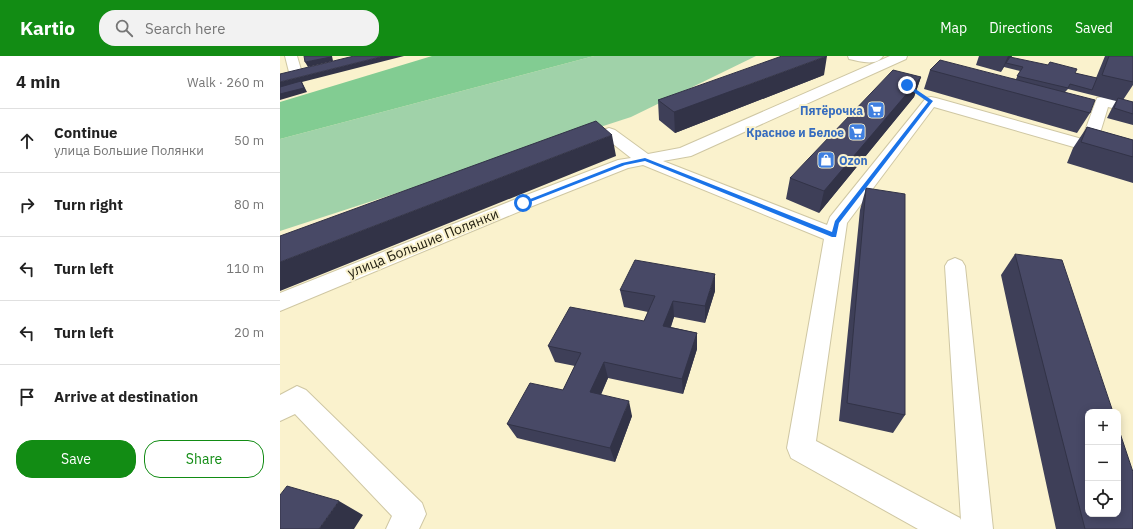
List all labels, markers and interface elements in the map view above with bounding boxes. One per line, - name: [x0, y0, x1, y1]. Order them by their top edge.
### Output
- search box: [99, 10, 379, 46]
- text: Kartio: [20, 16, 75, 40]
- icon: search: [113, 17, 135, 39]
- text: Search here: [145, 19, 225, 38]
- text: Map: [940, 19, 967, 37]
- text: Directions: [989, 19, 1053, 37]
- text: Saved: [1075, 19, 1113, 37]
- text: 4 min: [16, 71, 60, 93]
- text: Walk · 260 m: [187, 74, 264, 91]
- route end: [898, 76, 916, 94]
- supermarket icon: Пятёрочка: [866, 100, 886, 120]
- place label: Пятёрочка: [800, 103, 863, 118]
- supermarket icon: Красное и Белое: [847, 122, 867, 142]
- text: Continue: [54, 123, 118, 142]
- place label: Красное и Белое: [746, 125, 844, 140]
- icon: ahead: [16, 130, 38, 152]
- text: 50 m: [234, 132, 264, 149]
- text: улица Большие Полянки: [54, 142, 204, 159]
- shop icon: Ozon: [816, 150, 836, 170]
- place label: Ozon: [839, 153, 868, 168]
- icon: right: [16, 194, 38, 216]
- route start: [514, 194, 532, 212]
- text: Turn right: [54, 195, 123, 214]
- text: 80 m: [234, 196, 264, 213]
- street label: улица Большие Полянки: [345, 204, 501, 282]
- icon: left: [16, 258, 38, 280]
- text: Turn left: [54, 259, 114, 278]
- text: 110 m: [226, 260, 264, 277]
- icon: left: [16, 322, 38, 344]
- text: Turn left: [54, 323, 114, 342]
- text: 20 m: [234, 324, 264, 341]
- icon: arrive: [16, 386, 38, 408]
- text: Arrive at destination: [54, 387, 198, 406]
- map controls: [1085, 409, 1121, 517]
- button: +: [1085, 409, 1121, 445]
- button: Save: [16, 440, 136, 478]
- button: Share: [144, 440, 264, 478]
- button: −: [1085, 445, 1121, 481]
- button: locate: [1085, 481, 1121, 517]

